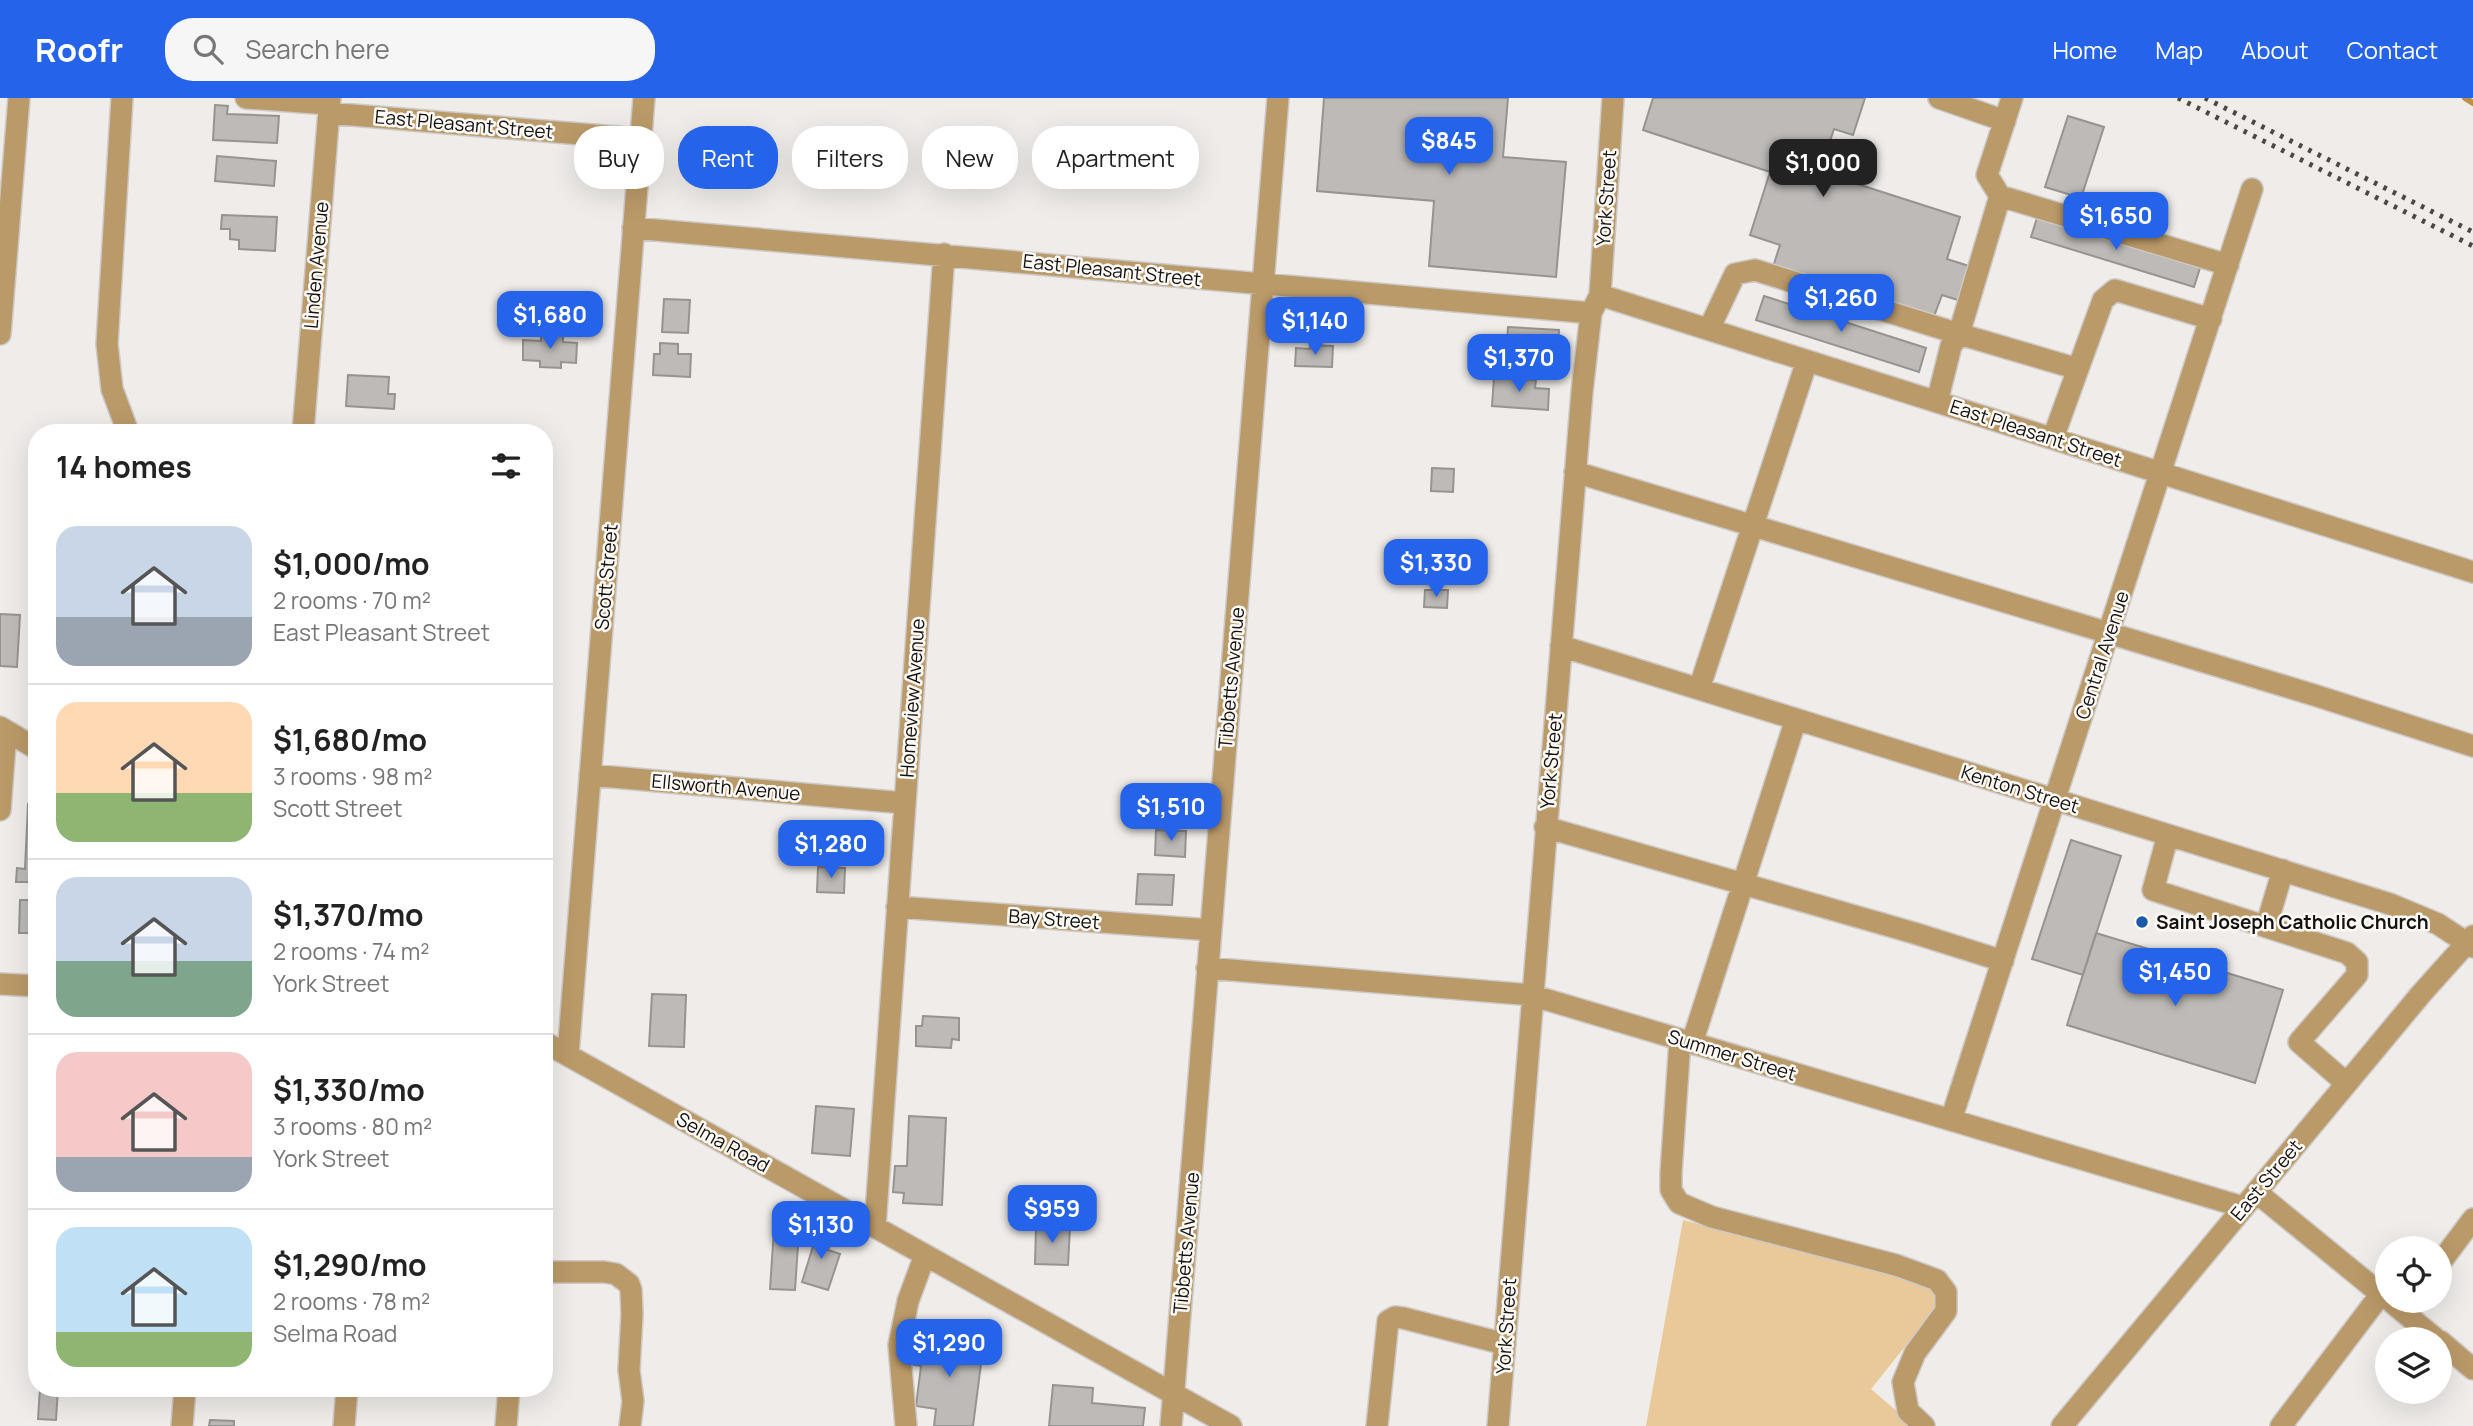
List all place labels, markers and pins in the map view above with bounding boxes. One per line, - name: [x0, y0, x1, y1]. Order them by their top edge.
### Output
- pin: $845: [1408, 118, 1490, 177]
- pin: $1,000: [1766, 140, 1880, 199]
- pin: $1,650: [2059, 192, 2173, 252]
- pin: $1,260: [1784, 274, 1898, 334]
- pin: $1,680: [493, 292, 607, 351]
- pin: $1,140: [1258, 298, 1372, 357]
- pin: $1,370: [1462, 334, 1576, 394]
- pin: $1,330: [1379, 540, 1493, 599]
- pin: $1,510: [1114, 784, 1228, 843]
- pin: $1,280: [774, 820, 888, 880]
- place label: Saint Joseph Catholic Church: [2156, 909, 2429, 935]
- marker: Saint Joseph Catholic Church: [2134, 914, 2150, 930]
- pin: $1,450: [2118, 948, 2232, 1008]
- pin: $959: [1011, 1186, 1093, 1245]
- pin: $1,130: [764, 1202, 878, 1261]
- pin: $1,290: [892, 1320, 1006, 1379]

